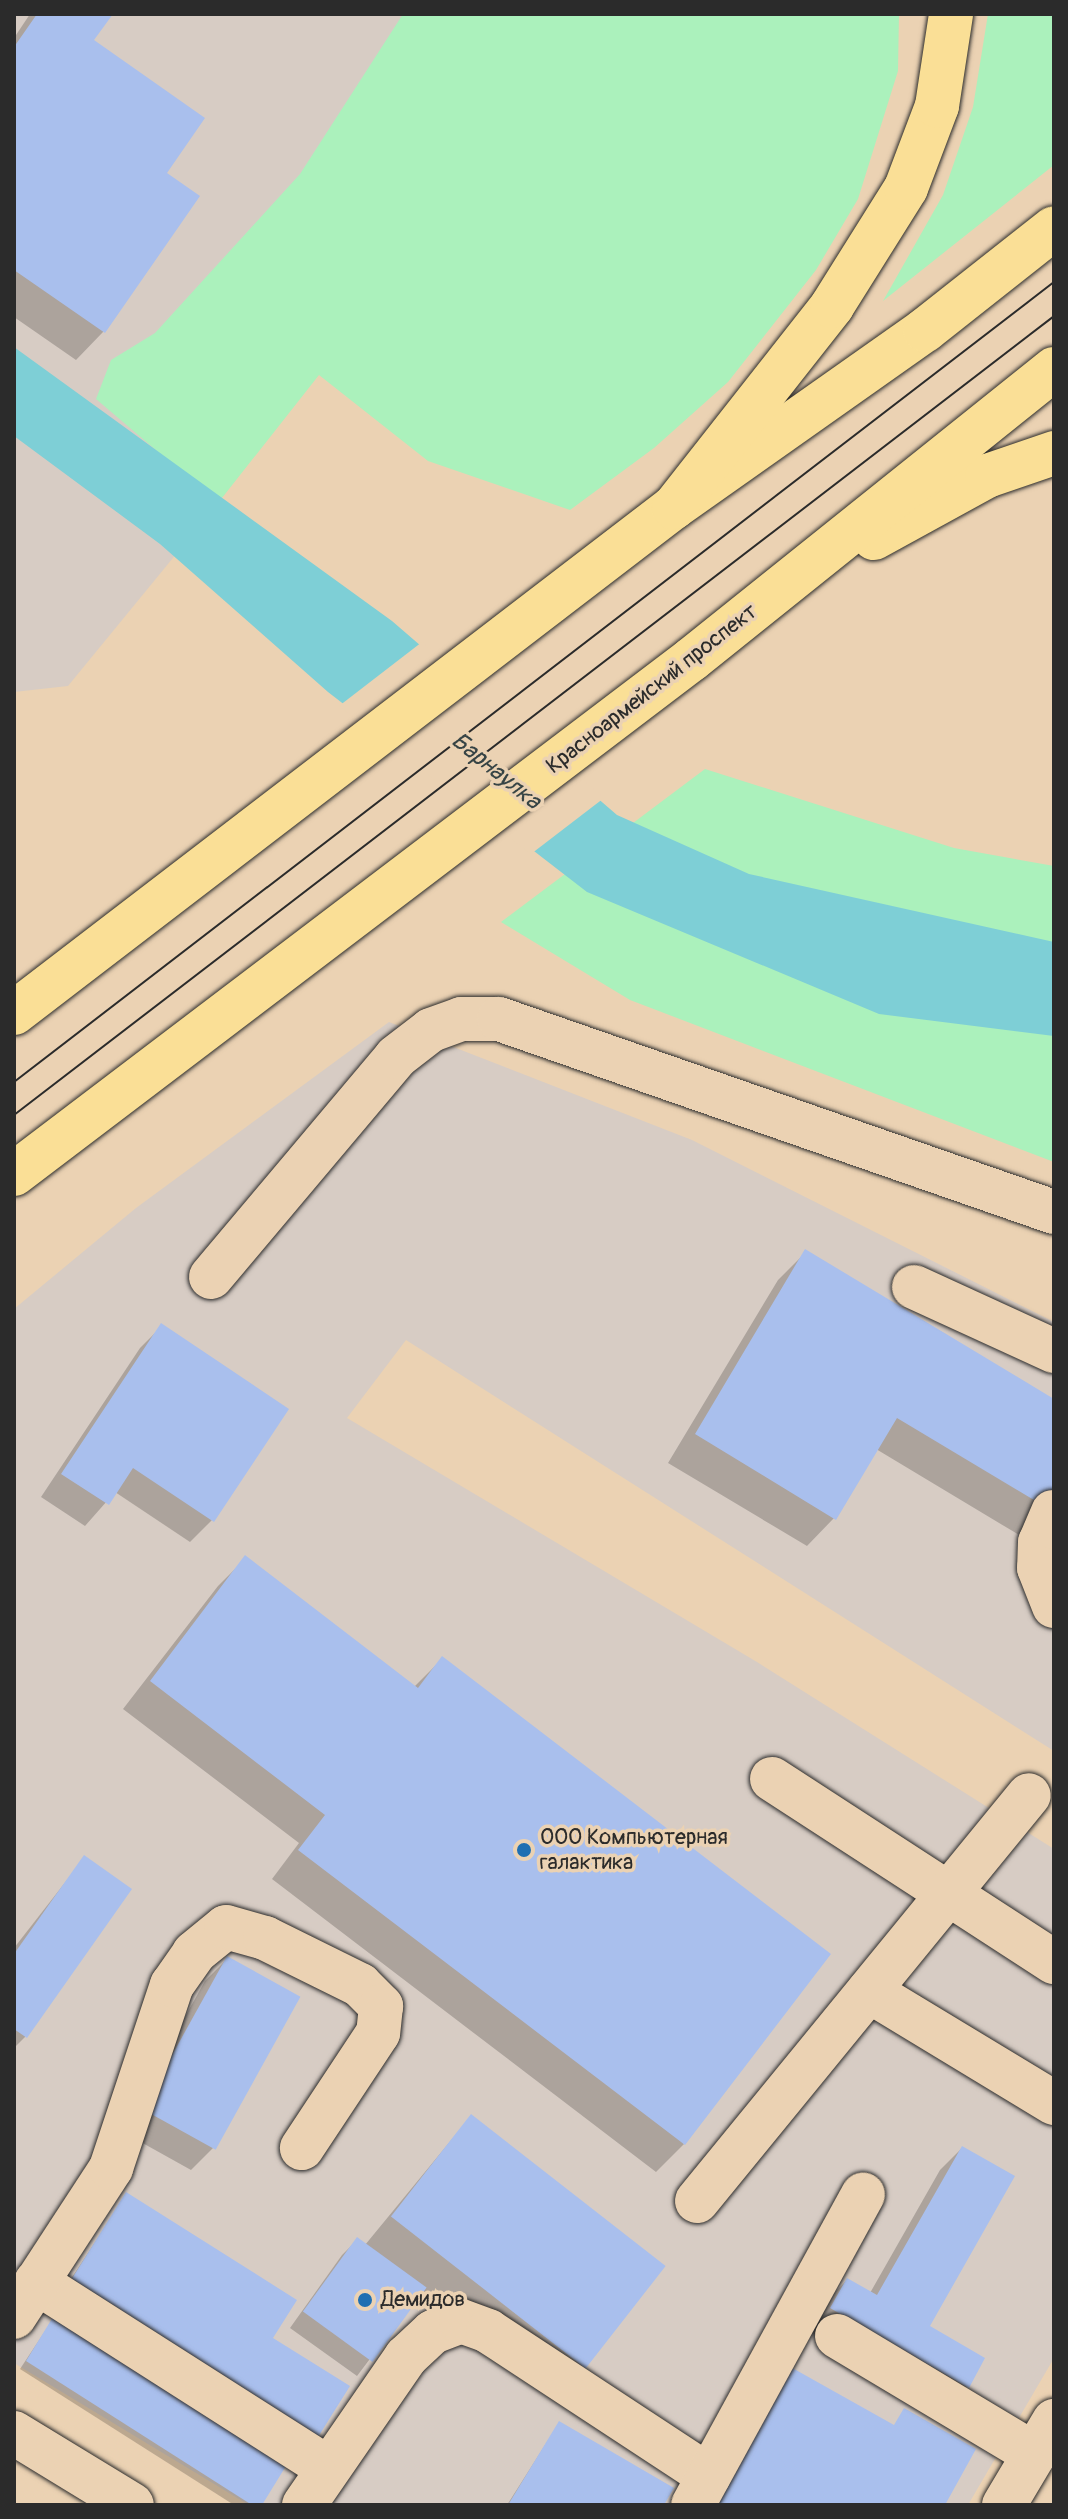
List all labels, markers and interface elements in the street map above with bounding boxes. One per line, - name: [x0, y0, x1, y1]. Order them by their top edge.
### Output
- street label: Красноармейский проспект: [541, 598, 763, 780]
- water label: Барнаулка: [446, 726, 546, 816]
- place label: ООО Компьютерная галактика: [540, 1824, 728, 1876]
- marker: ООО Компьютерная галактика: [515, 1841, 533, 1859]
- place label: Демидов: [381, 2287, 465, 2313]
- marker: Демидов: [356, 2291, 374, 2309]

